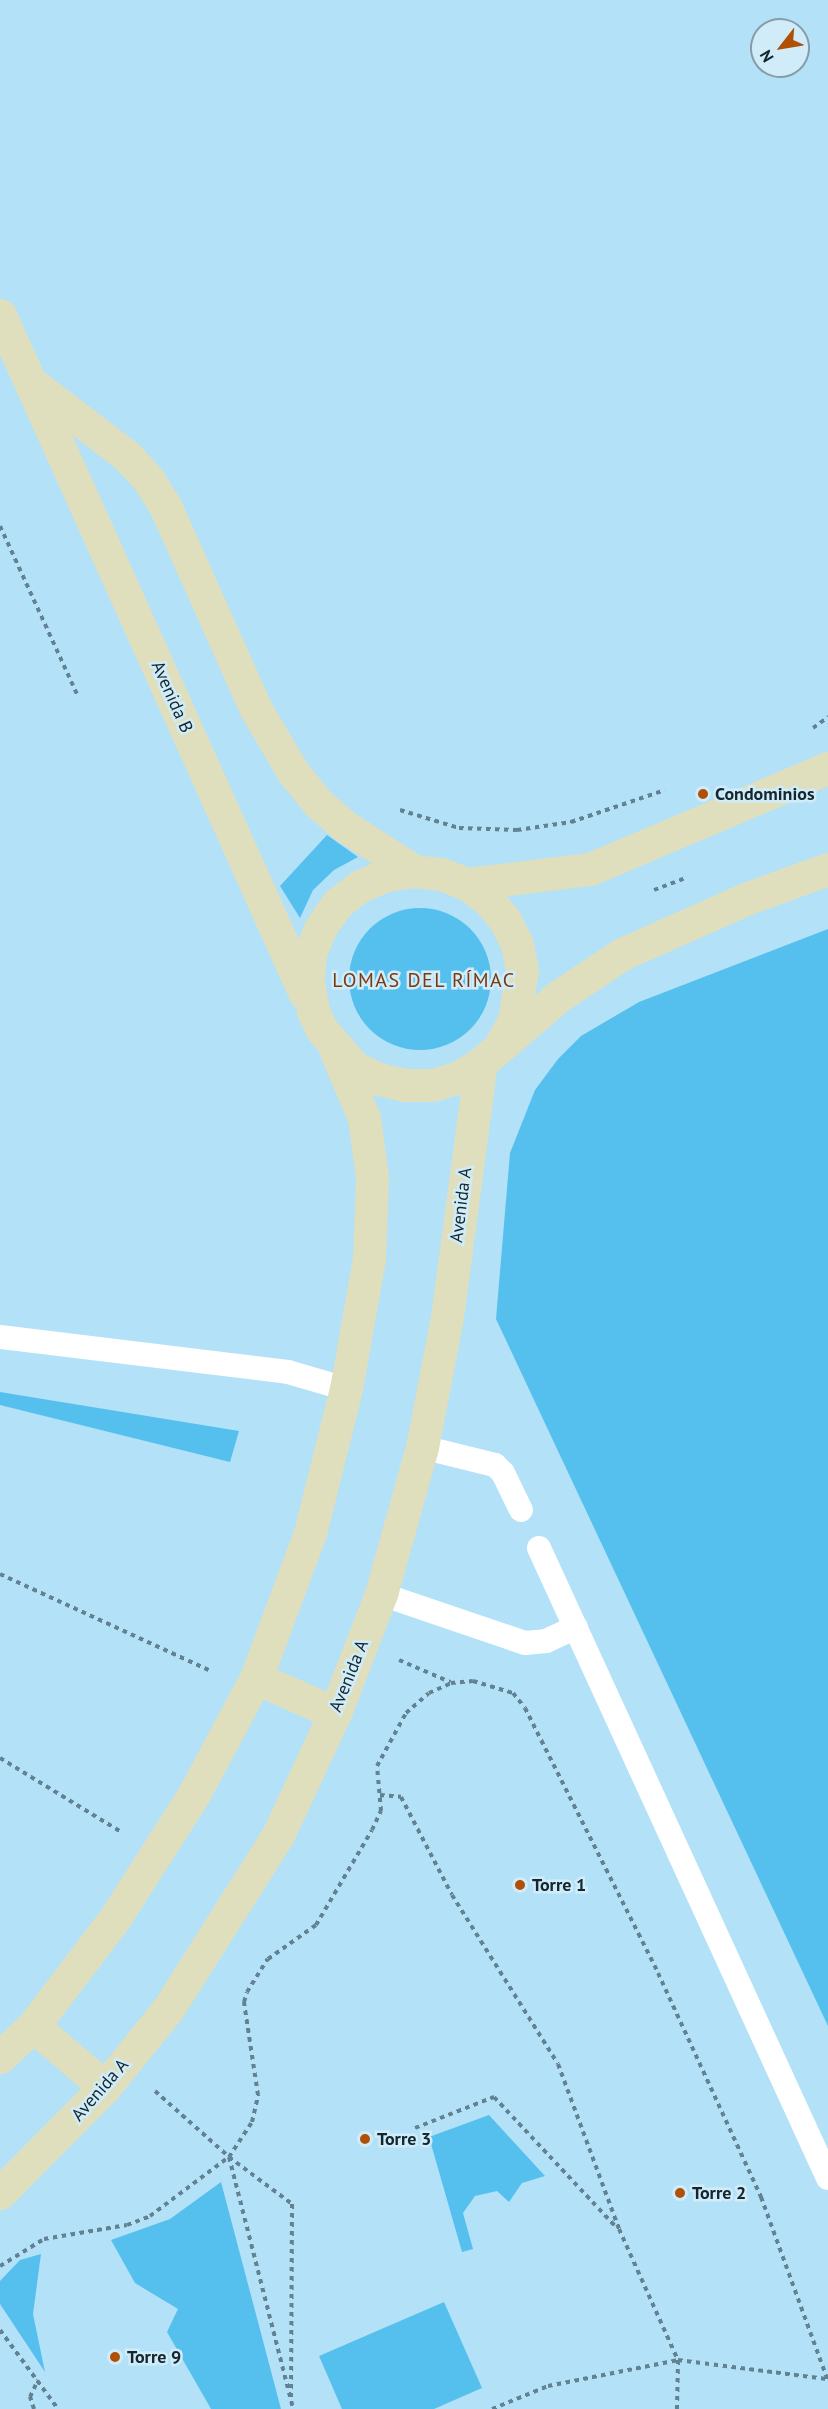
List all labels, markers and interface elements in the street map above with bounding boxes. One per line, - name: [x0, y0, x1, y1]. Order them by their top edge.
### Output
- north arrow: [750, 18, 810, 78]
- text: N: [755, 47, 778, 66]
- street label: Avenida B: [147, 658, 197, 736]
- place label: Condominios: [715, 783, 815, 805]
- marker: Condominios: [696, 787, 710, 801]
- district label: LOMAS DEL RÍMAC: [332, 968, 516, 992]
- street label: Avenida A: [446, 1166, 476, 1244]
- street label: Avenida A: [325, 1637, 373, 1715]
- place label: Torre 1: [532, 1874, 586, 1896]
- marker: Torre 1: [513, 1878, 527, 1892]
- street label: Avenida A: [67, 2054, 133, 2126]
- place label: Torre 3: [377, 2128, 431, 2150]
- marker: Torre 3: [358, 2132, 372, 2146]
- place label: Torre 2: [692, 2182, 746, 2204]
- marker: Torre 2: [673, 2186, 687, 2200]
- place label: Torre 9: [127, 2346, 181, 2368]
- marker: Torre 9: [108, 2350, 122, 2364]

